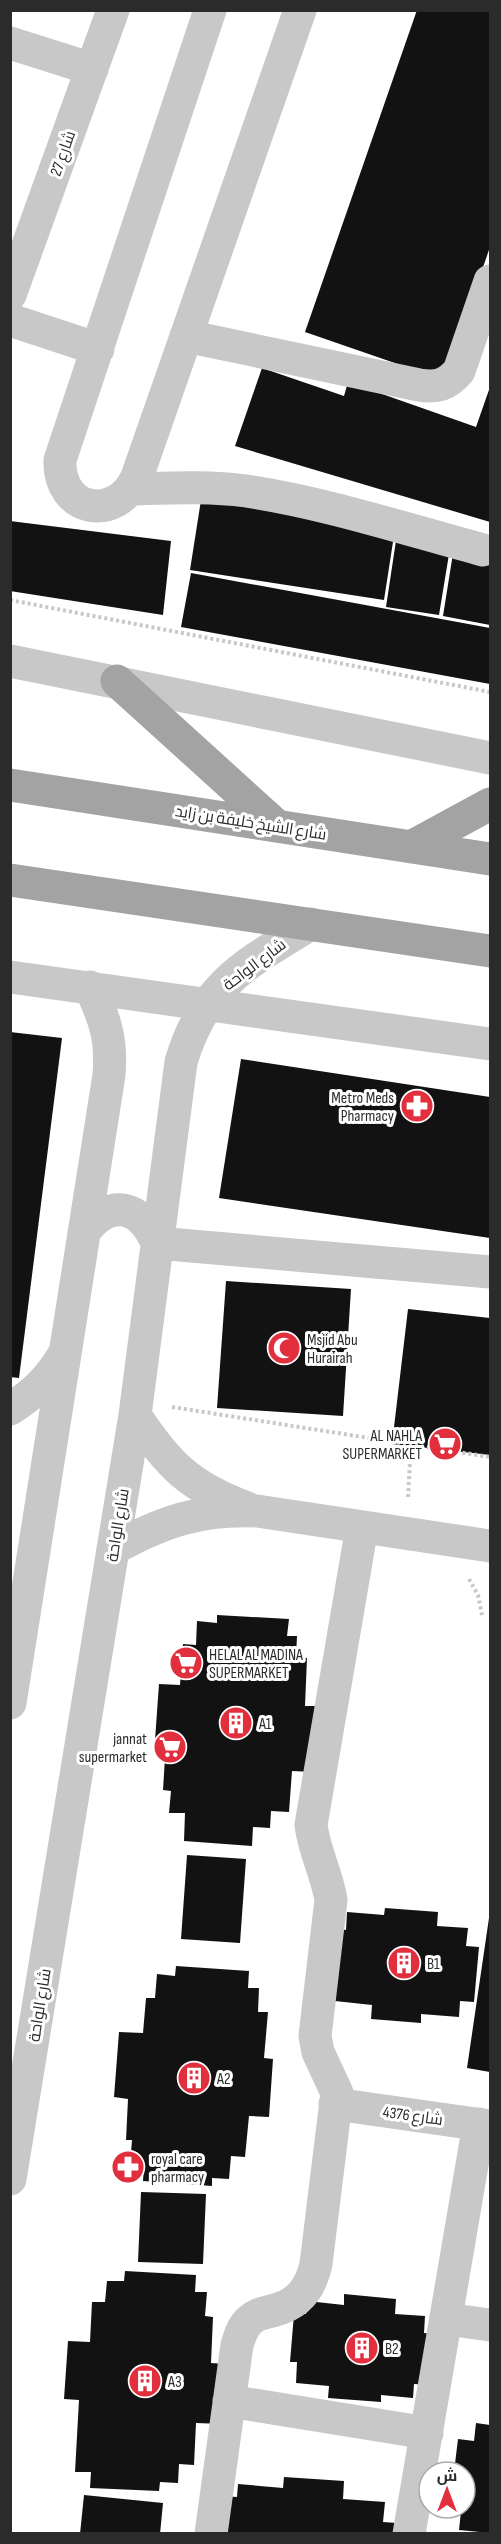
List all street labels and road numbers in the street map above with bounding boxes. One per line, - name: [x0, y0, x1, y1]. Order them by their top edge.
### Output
- street label: شارع 27: [47, 128, 81, 179]
- street label: شارع الشيخ خليفة بن زايد: [173, 802, 328, 846]
- street label: شارع الواحة: [220, 935, 291, 996]
- street label: شارع الواحة: [103, 1487, 135, 1563]
- street label: شارع الواحة: [25, 1967, 57, 2043]
- street label: شارع 4376: [381, 2103, 444, 2131]

